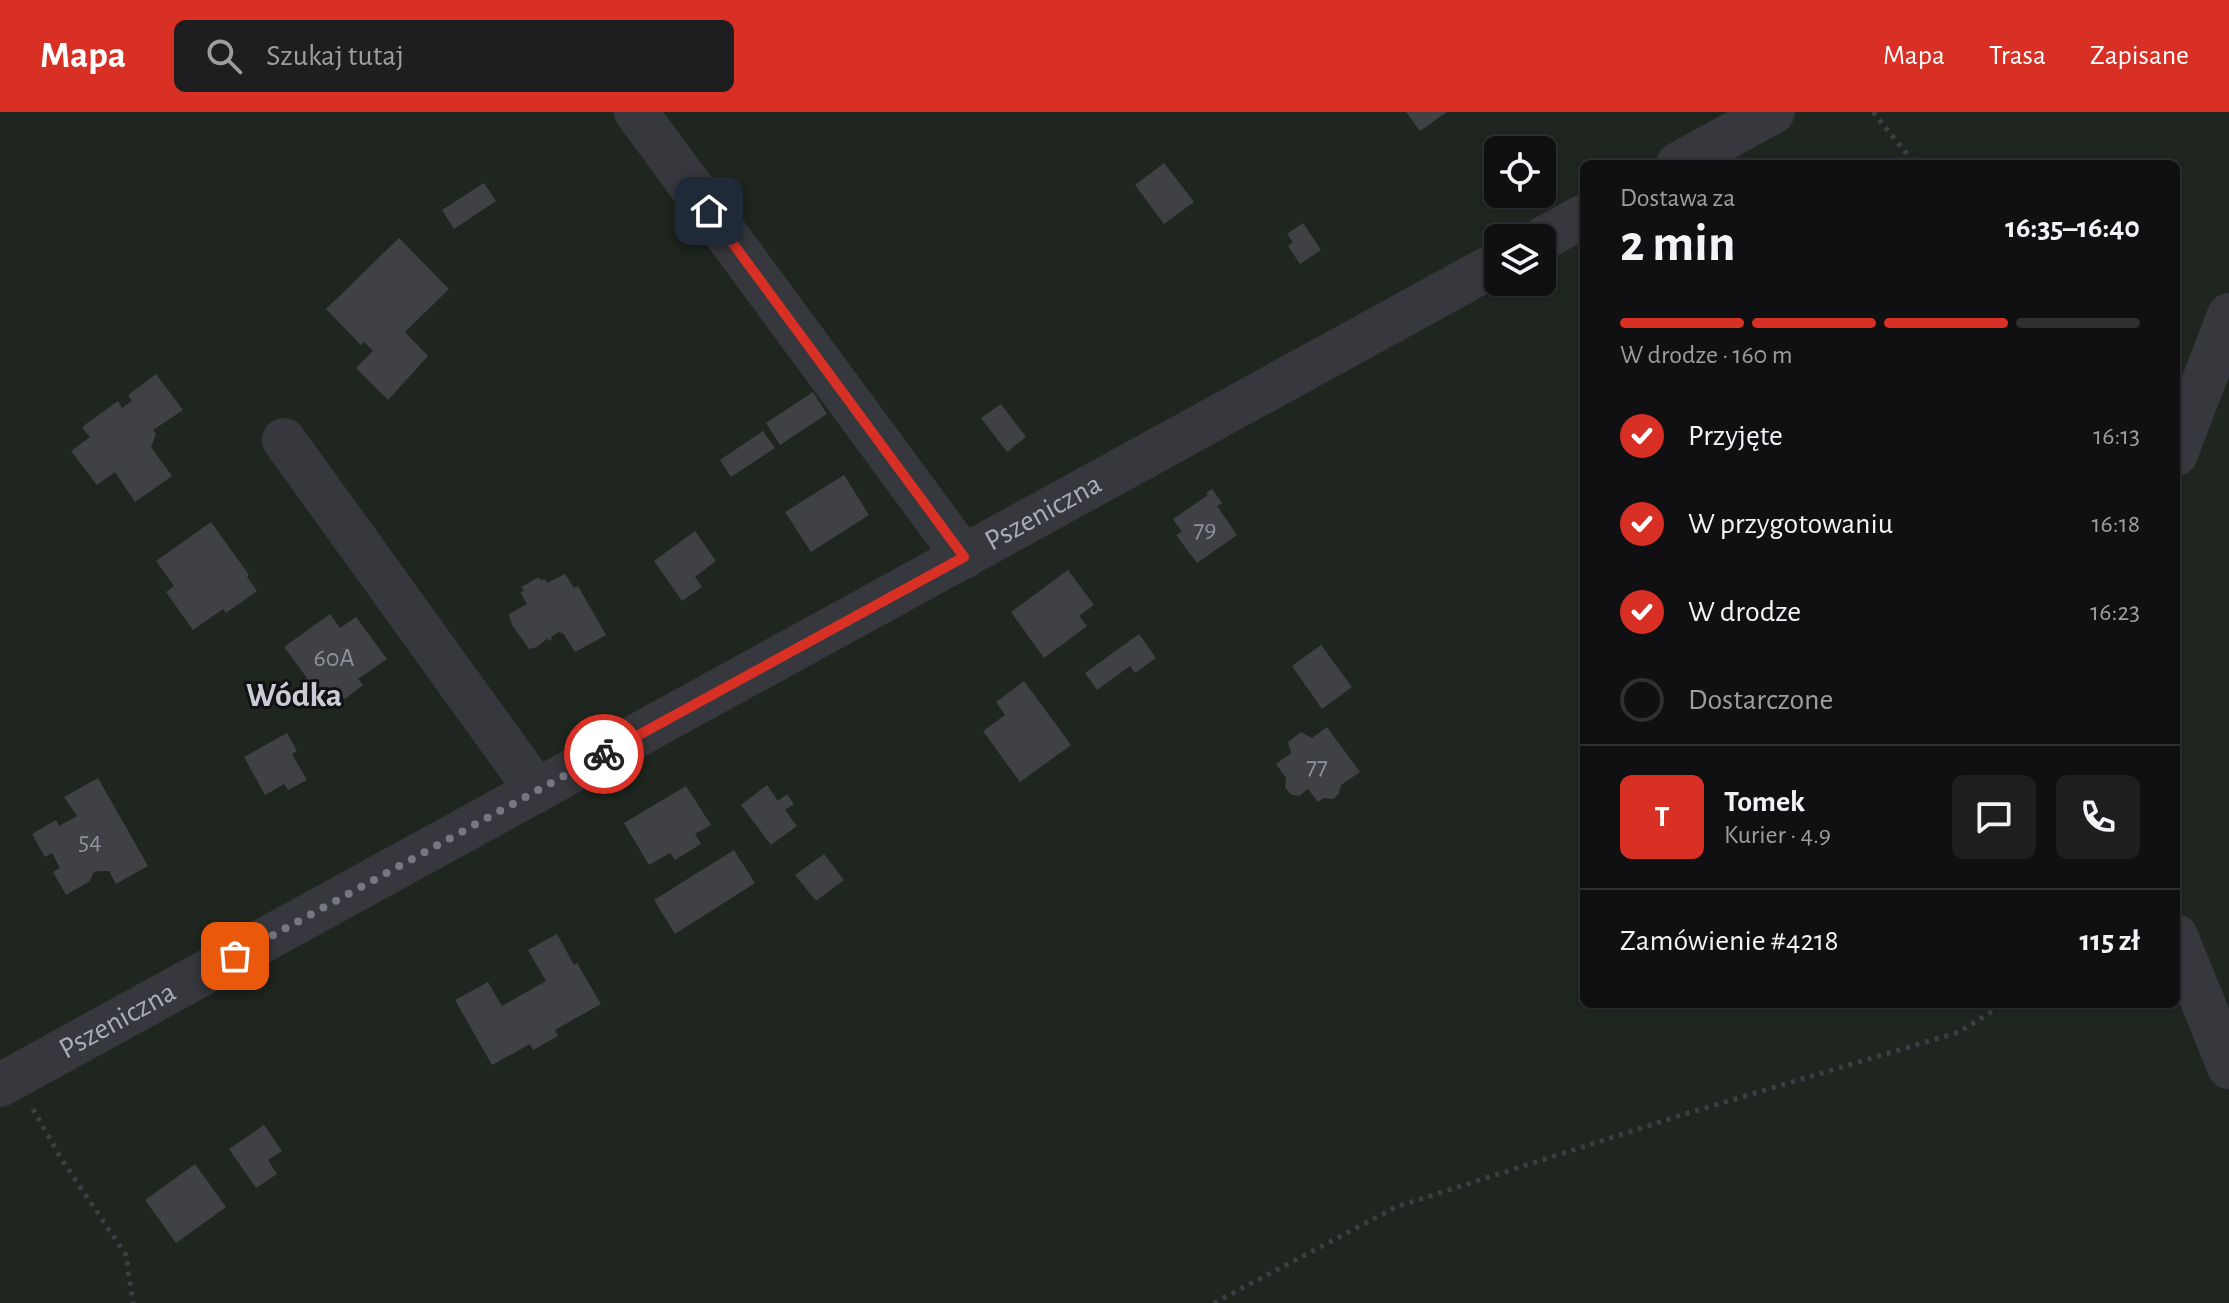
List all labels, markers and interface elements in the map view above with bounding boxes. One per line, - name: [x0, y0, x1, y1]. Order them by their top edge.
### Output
- search box: [174, 20, 734, 92]
- icon: search: [202, 34, 246, 78]
- text: Mapa: [40, 37, 126, 75]
- text: Szukaj tutaj: [266, 41, 404, 71]
- text: Mapa: [1883, 42, 1945, 70]
- text: Trasa: [1989, 42, 2046, 70]
- text: Zapisane: [2090, 42, 2189, 70]
- map controls: [1484, 136, 1556, 296]
- button: locate: [1484, 136, 1556, 208]
- pin: [675, 177, 743, 245]
- text: Dostawa za: [1620, 185, 1735, 211]
- icon: home: [687, 189, 731, 233]
- text: 16:35–16:40: [2005, 213, 2140, 243]
- text: 2 min: [1620, 218, 1735, 270]
- button: layers: [1484, 224, 1556, 296]
- text: W drodze · 160 m: [1620, 342, 1792, 368]
- icon: check: [1620, 414, 1664, 458]
- text: Przyjęte: [1688, 421, 1783, 451]
- text: 16:13: [2093, 423, 2140, 449]
- street label: Pszeniczna: [980, 469, 1107, 556]
- icon: check: [1620, 502, 1664, 546]
- text: W przygotowaniu: [1688, 509, 1893, 539]
- text: 16:18: [2092, 511, 2140, 537]
- house number: 79: [1193, 516, 1217, 542]
- icon: check: [1620, 590, 1664, 634]
- text: W drodze: [1688, 597, 1801, 627]
- text: 16:23: [2090, 599, 2140, 625]
- house number: 60A: [314, 645, 354, 671]
- district label: Wódka: [246, 679, 342, 713]
- text: Dostarczone: [1688, 685, 1833, 715]
- courier: [564, 714, 644, 794]
- icon: bike: [582, 732, 626, 776]
- house number: 77: [1306, 753, 1328, 779]
- button: chat: [1952, 775, 2036, 859]
- button: phone: [2056, 775, 2140, 859]
- text: Tomek: [1724, 787, 1805, 817]
- text: T: [1654, 802, 1670, 832]
- text: Kurier · 4.9: [1724, 822, 1831, 848]
- house number: 54: [78, 828, 102, 854]
- pin: [201, 922, 269, 990]
- text: Zamówienie #4218: [1620, 926, 1839, 956]
- text: 115 zł: [2080, 926, 2140, 956]
- icon: bag: [213, 934, 257, 978]
- street label: Pszeniczna: [54, 977, 181, 1064]

